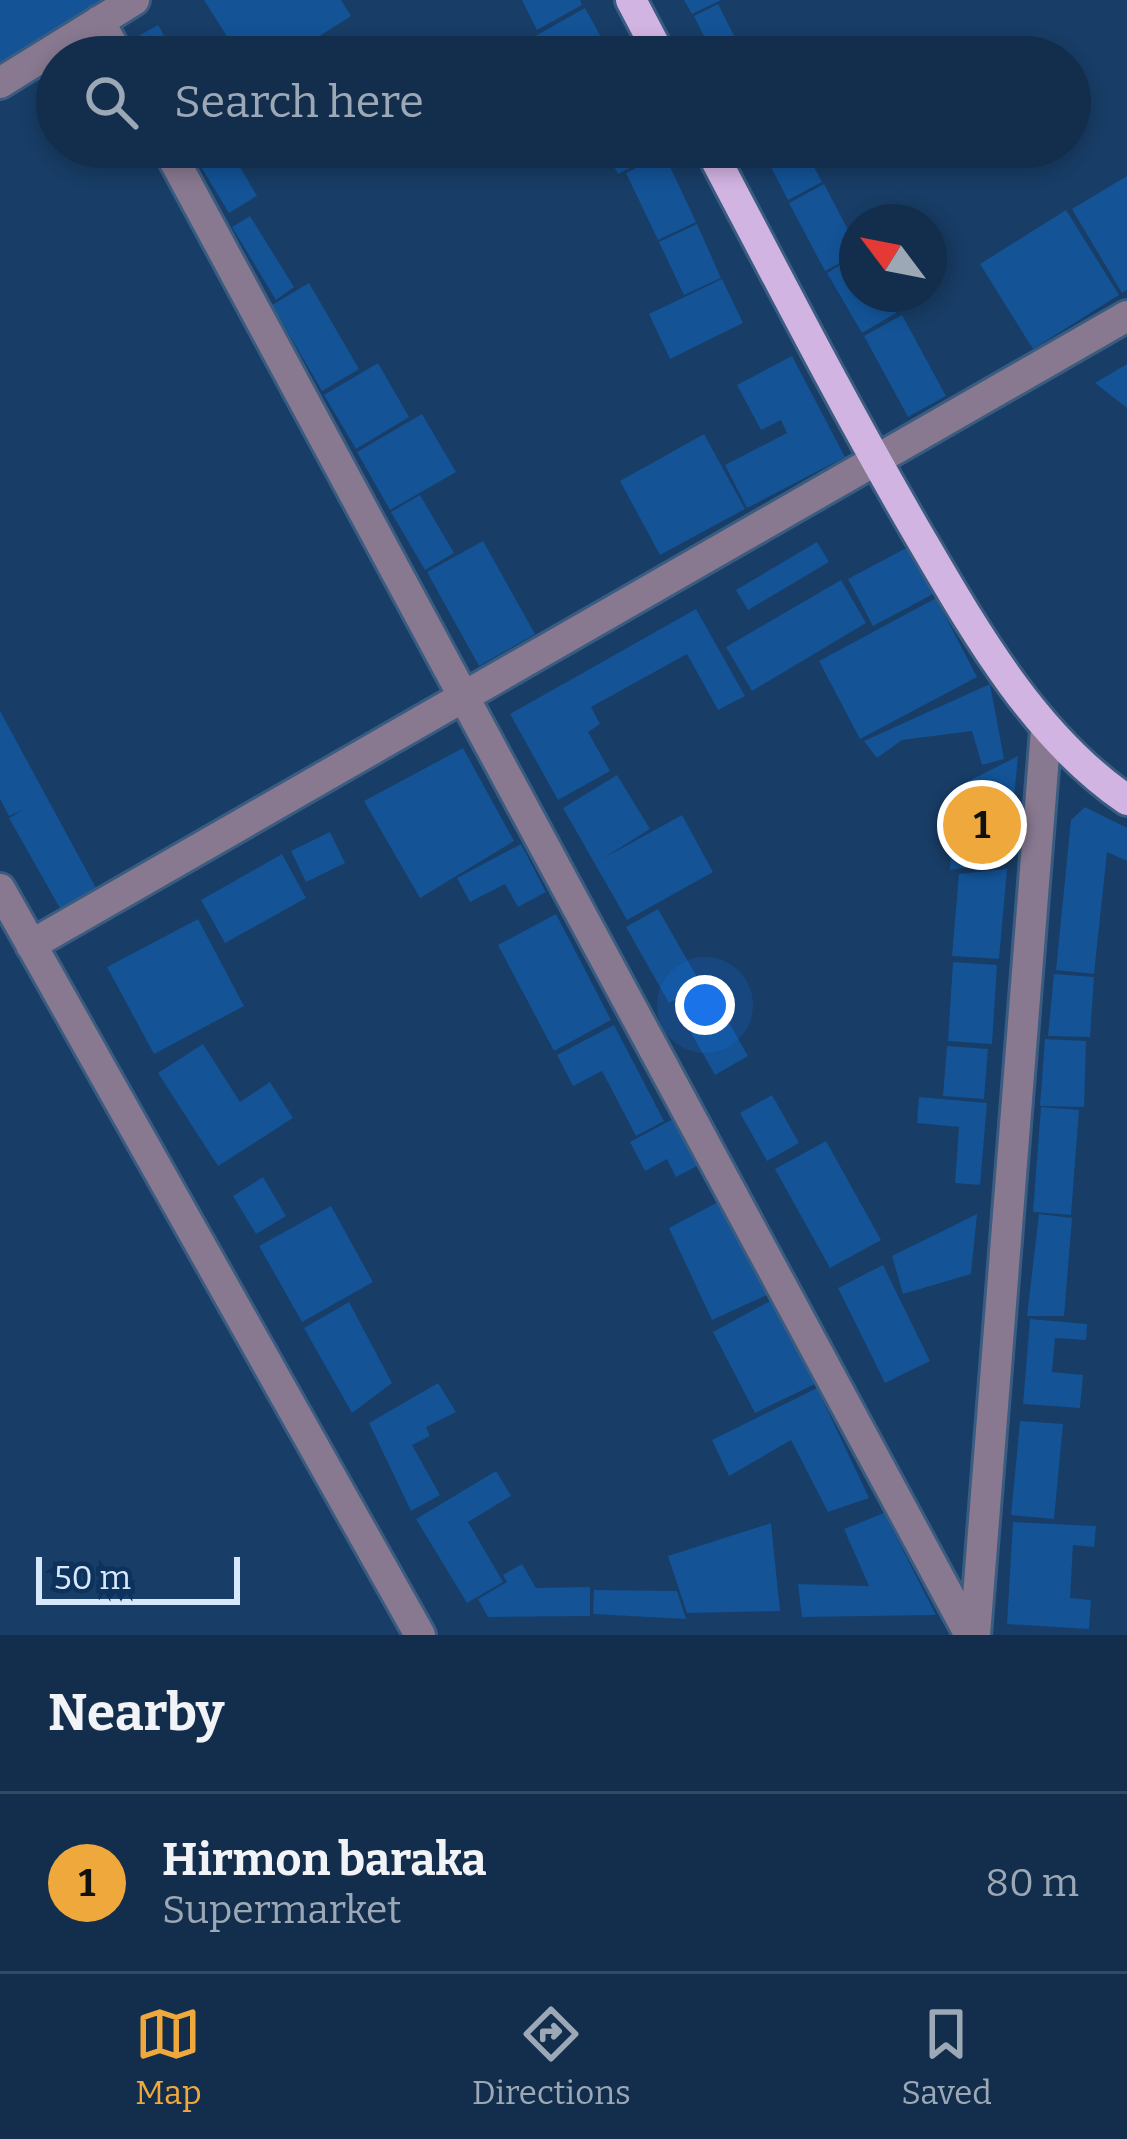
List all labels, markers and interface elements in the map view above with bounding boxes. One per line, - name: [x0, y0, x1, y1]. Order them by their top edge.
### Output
- search box: [36, 36, 1091, 168]
- icon: search: [78, 69, 144, 135]
- text: Search here: [174, 75, 424, 129]
- north arrow: [839, 204, 947, 312]
- pin: 1: [943, 780, 1021, 870]
- your location: [675, 975, 735, 1035]
- scale bar: [36, 1551, 240, 1604]
- text: 50 m: [54, 1558, 131, 1598]
- text: Nearby: [48, 1682, 224, 1744]
- text: Hirmon baraka: [162, 1833, 486, 1887]
- text: 1: [79, 1860, 95, 1906]
- text: 80 m: [986, 1860, 1079, 1906]
- text: Supermarket: [162, 1887, 402, 1933]
- tab: Map: [135, 2001, 202, 2113]
- tab: Directions: [472, 2001, 631, 2113]
- tab: Saved: [901, 2001, 992, 2113]

